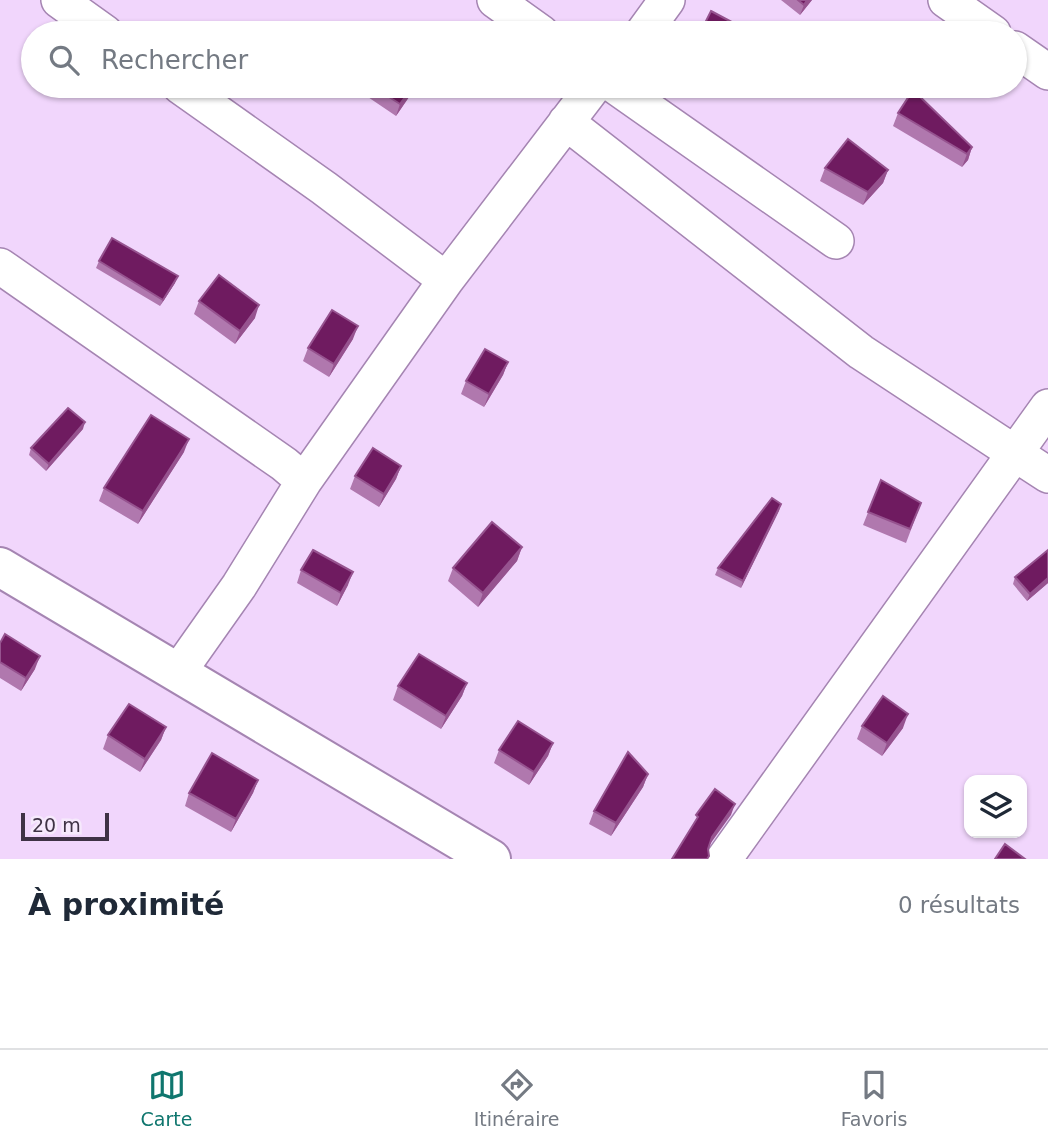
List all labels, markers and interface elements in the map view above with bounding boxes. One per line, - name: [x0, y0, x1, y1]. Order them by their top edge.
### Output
- search box: [21, 21, 1027, 98]
- icon: search: [45, 41, 83, 79]
- text: Rechercher: [101, 45, 248, 75]
- map controls: [964, 775, 1027, 838]
- button: layers: [964, 775, 1027, 838]
- scale bar: [21, 810, 108, 842]
- text: 20 m: [32, 814, 81, 836]
- text: À proximité: [28, 887, 224, 922]
- text: 0 résultats: [898, 892, 1020, 918]
- tab: Carte: [141, 1066, 192, 1130]
- tab: Itinéraire: [474, 1066, 560, 1130]
- tab: Favoris: [841, 1066, 907, 1130]

